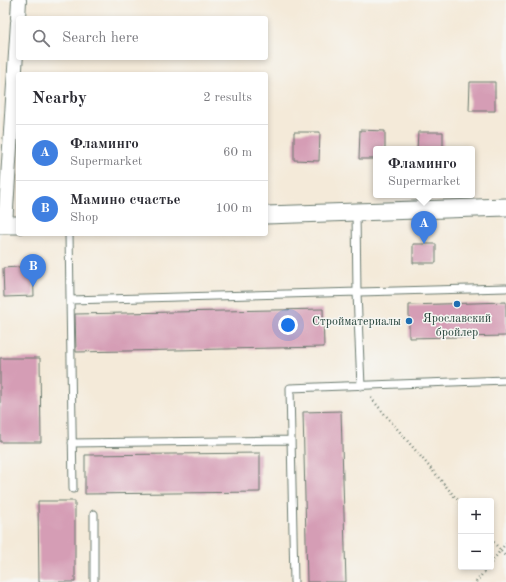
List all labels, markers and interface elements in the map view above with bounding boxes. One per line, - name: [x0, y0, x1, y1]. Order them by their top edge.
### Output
- search box: [16, 16, 268, 60]
- icon: search: [30, 27, 52, 49]
- text: Search here: [62, 31, 139, 46]
- text: Nearby: [32, 90, 87, 107]
- text: 2 results: [203, 91, 252, 104]
- text: Фламинго: [70, 137, 139, 152]
- text: A: [40, 146, 50, 159]
- text: 60 m: [223, 146, 252, 159]
- popup: [373, 146, 475, 198]
- text: Supermarket: [70, 155, 142, 168]
- text: Фламинго: [388, 157, 457, 172]
- text: Supermarket: [388, 175, 460, 188]
- text: Мамино счастье: [70, 193, 181, 208]
- text: B: [40, 202, 50, 215]
- text: 100 m: [215, 202, 252, 215]
- text: Shop: [70, 211, 98, 224]
- pin: A: [411, 211, 437, 244]
- pin: B: [20, 254, 46, 287]
- marker: Ярославский бройлер: [452, 299, 462, 309]
- place label: Ярославский бройлер: [423, 313, 491, 339]
- your location: [278, 315, 298, 335]
- place label: Стройматериалы: [312, 316, 401, 328]
- marker: Стройматериалы: [404, 316, 414, 326]
- map controls: [458, 498, 494, 570]
- button: +: [458, 498, 494, 534]
- button: −: [458, 534, 494, 570]

